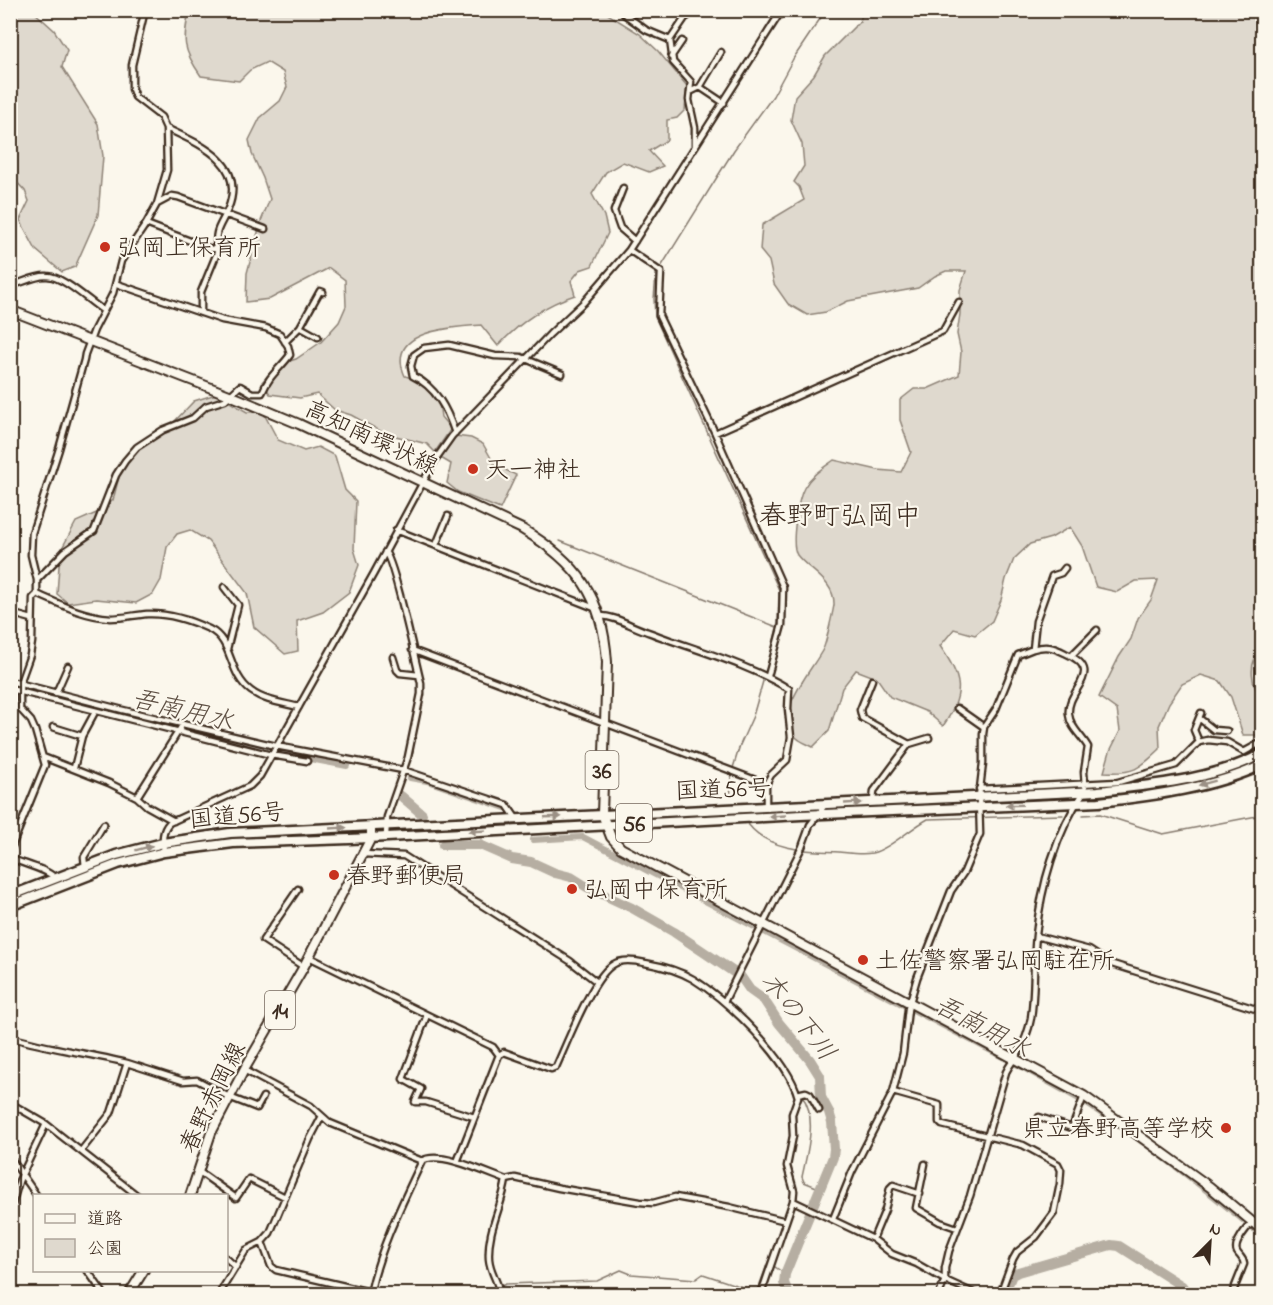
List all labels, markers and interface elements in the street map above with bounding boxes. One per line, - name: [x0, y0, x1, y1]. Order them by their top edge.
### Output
- place label: 弘岡上保育所: [117, 232, 261, 267]
- marker: 弘岡上保育所: [98, 240, 112, 254]
- street label: 高知南環状線: [298, 393, 444, 486]
- place label: 天一神社: [485, 454, 581, 489]
- marker: 天一神社: [466, 462, 480, 476]
- district label: 春野町弘岡中: [759, 498, 921, 537]
- water label: 吾南用水: [127, 681, 237, 743]
- road number: 36: [586, 751, 618, 789]
- street label: 国道56号: [674, 772, 772, 811]
- one-way arrow: [1198, 778, 1216, 788]
- street label: 国道56号: [188, 796, 287, 839]
- one-way arrow: [844, 799, 863, 808]
- one-way arrow: [1004, 800, 1023, 810]
- road number: 56: [616, 804, 652, 842]
- one-way arrow: [767, 811, 786, 820]
- one-way arrow: [544, 812, 563, 821]
- one-way arrow: [328, 823, 347, 832]
- one-way arrow: [468, 827, 487, 836]
- one-way arrow: [135, 842, 153, 852]
- place label: 春野郵便局: [346, 860, 466, 895]
- marker: 春野郵便局: [327, 868, 341, 882]
- place label: 弘岡中保育所: [584, 874, 728, 909]
- marker: 弘岡中保育所: [565, 882, 579, 896]
- place label: 土佐警察署弘岡駐在所: [875, 945, 1115, 980]
- marker: 土佐警察署弘岡駐在所: [856, 953, 870, 967]
- water label: 木の下川: [750, 965, 844, 1071]
- water label: 吾南用水: [927, 987, 1036, 1070]
- road number: 14: [265, 991, 295, 1029]
- street label: 春野赤岡線: [172, 1036, 256, 1160]
- place label: 県立春野高等学校: [1022, 1113, 1214, 1148]
- marker: 県立春野高等学校: [1219, 1121, 1233, 1135]
- legend: [33, 1194, 228, 1272]
- text: 道路: [87, 1207, 123, 1233]
- north arrow: [1180, 1212, 1240, 1272]
- text: N: [1205, 1217, 1225, 1243]
- text: 公園: [87, 1237, 123, 1263]

